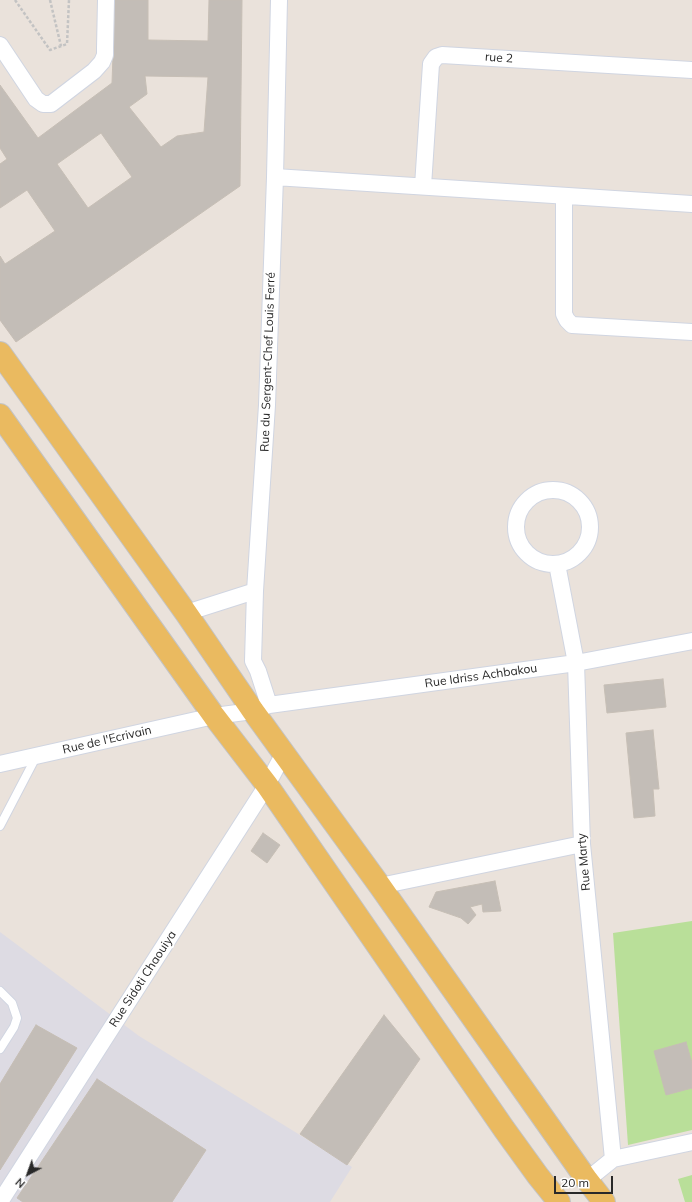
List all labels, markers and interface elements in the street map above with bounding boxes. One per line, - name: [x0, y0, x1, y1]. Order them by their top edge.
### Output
- street label: rue 2: [484, 50, 514, 66]
- street label: Rue du Sergent-Chef Louis Ferré: [258, 272, 278, 452]
- street label: Rue Idriss Achbakou: [424, 661, 538, 691]
- street label: Rue de l'Ecrivain: [61, 723, 153, 757]
- street label: Rue Marty: [574, 833, 594, 891]
- street label: Rue Sidoti Chaouiya: [106, 928, 180, 1030]
- north arrow: [8, 1154, 48, 1194]
- scale bar: [556, 1168, 615, 1194]
- text: N: [12, 1175, 28, 1191]
- text: 20 m: [561, 1175, 589, 1190]

